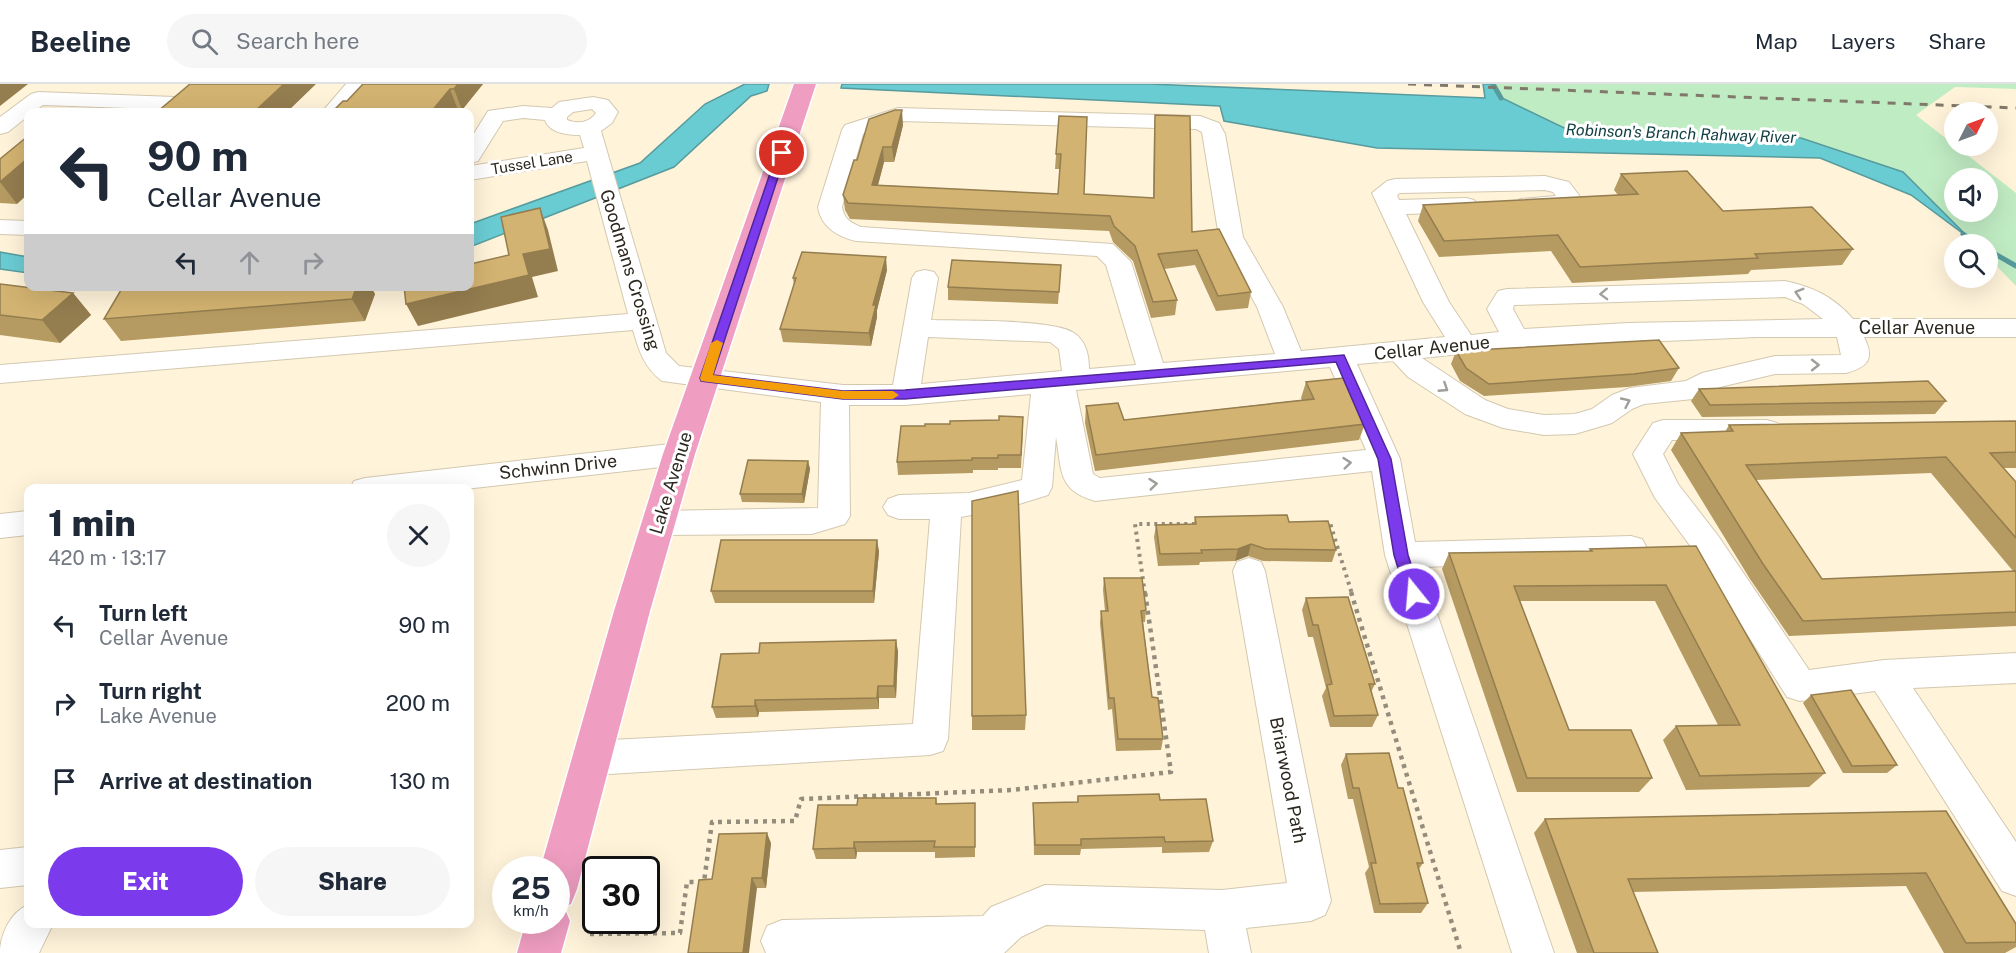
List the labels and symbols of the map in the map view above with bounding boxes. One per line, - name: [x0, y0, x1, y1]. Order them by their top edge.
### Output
- north arrow: [1944, 102, 1998, 156]
- water label: Robinson's Branch Rahway River: [1565, 120, 1797, 147]
- pin: [756, 127, 807, 178]
- street label: Tussel Lane: [490, 148, 574, 177]
- street label: Goodmans Crossing: [596, 187, 665, 353]
- one-way arrow: [1600, 287, 1609, 300]
- one-way arrow: [1794, 288, 1804, 300]
- street label: Cellar Avenue: [1859, 317, 1975, 338]
- street label: Cellar Avenue: [1373, 331, 1491, 364]
- one-way arrow: [1810, 359, 1819, 371]
- one-way arrow: [1438, 380, 1448, 392]
- one-way arrow: [1619, 397, 1630, 409]
- street label: Lake Avenue: [645, 429, 696, 537]
- street label: Schwinn Drive: [498, 450, 618, 483]
- one-way arrow: [1343, 457, 1352, 470]
- one-way arrow: [1149, 478, 1158, 491]
- position arrow: [1382, 562, 1446, 626]
- street label: Briarwood Path: [1266, 715, 1311, 845]
- speed limit sign: 30: [582, 856, 660, 934]

